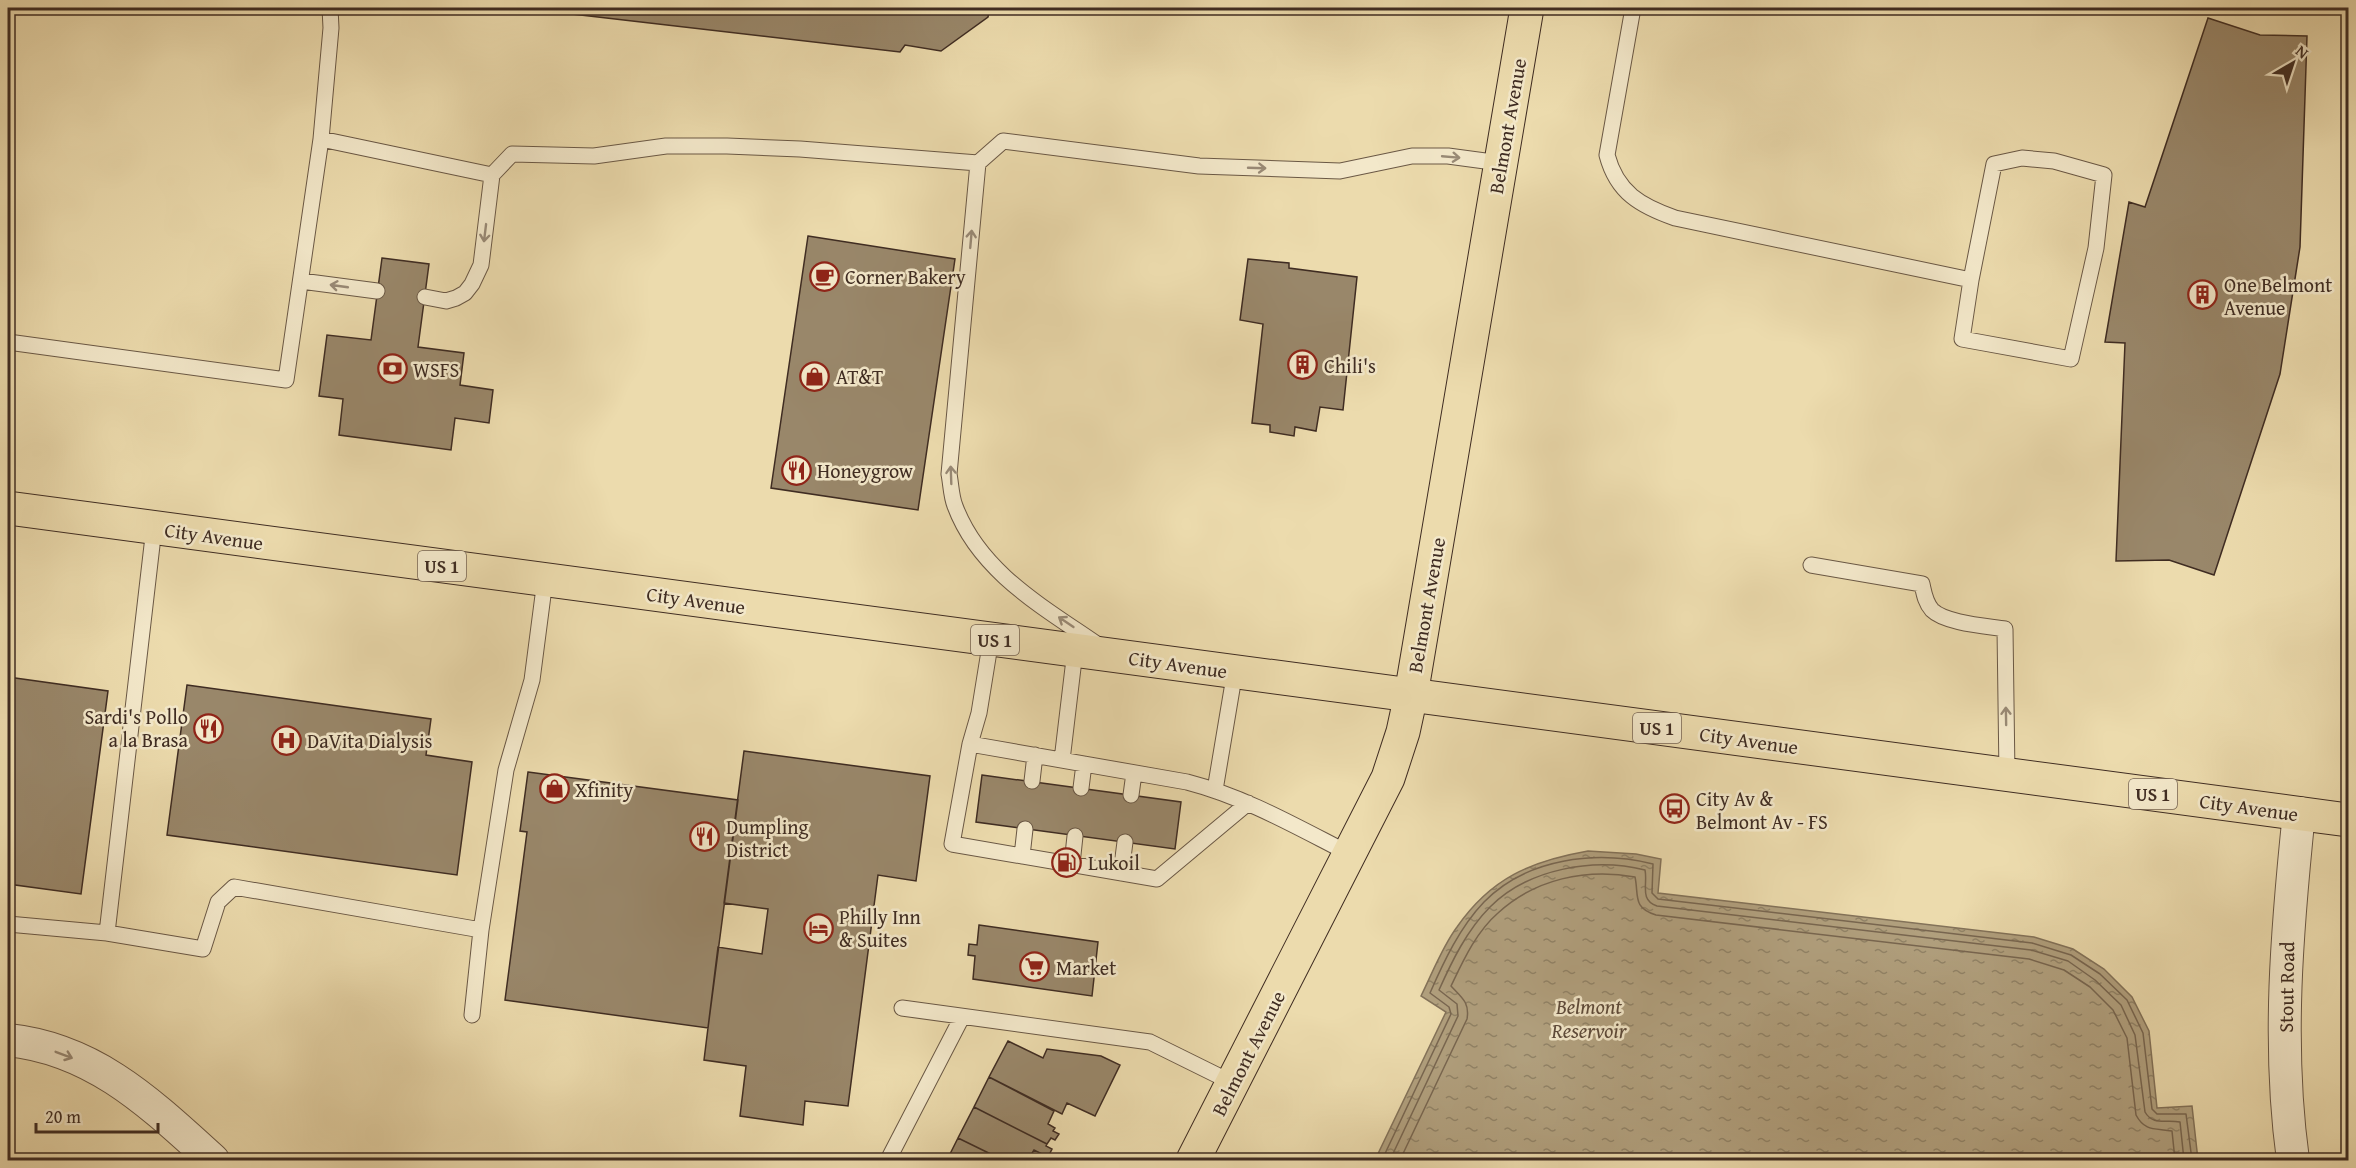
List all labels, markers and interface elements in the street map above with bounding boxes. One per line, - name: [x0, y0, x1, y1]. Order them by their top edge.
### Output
- north arrow: [2263, 33, 2323, 93]
- text: N: [2291, 39, 2314, 64]
- street label: Belmont Avenue: [1481, 56, 1533, 196]
- one-way arrow: [1440, 152, 1460, 163]
- one-way arrow: [1247, 163, 1267, 174]
- one-way arrow: [479, 223, 490, 243]
- one-way arrow: [966, 230, 977, 250]
- cafe icon: Corner Bakery: [808, 260, 840, 292]
- place label: Corner Bakery: [845, 262, 966, 291]
- place label: One Belmont Avenue: [2224, 270, 2332, 322]
- building icon: One Belmont Avenue: [2187, 279, 2219, 311]
- one-way arrow: [330, 281, 350, 292]
- building icon: Chili's: [1287, 349, 1319, 381]
- place label: Chili's: [1324, 351, 1376, 380]
- bank icon: WSFS: [376, 353, 408, 385]
- place label: WSFS: [413, 355, 459, 384]
- shop icon: AT&T: [799, 360, 831, 392]
- place label: AT&T: [836, 362, 883, 391]
- restaurant icon: Honeygrow: [780, 454, 812, 486]
- place label: Honeygrow: [817, 456, 914, 485]
- one-way arrow: [945, 466, 956, 486]
- street label: City Avenue: [163, 515, 265, 557]
- street label: Belmont Avenue: [1400, 535, 1452, 675]
- road number: US 1: [418, 551, 466, 581]
- street label: City Avenue: [645, 579, 747, 621]
- one-way arrow: [1058, 616, 1074, 628]
- road number: US 1: [971, 625, 1019, 655]
- street label: City Avenue: [1127, 643, 1229, 685]
- place label: Sardi's Pollo a la Brasa: [85, 702, 189, 754]
- one-way arrow: [2000, 707, 2012, 727]
- restaurant icon: Sardi's Pollo a la Brasa: [193, 712, 225, 744]
- road number: US 1: [1633, 713, 1681, 743]
- street label: City Avenue: [1698, 719, 1800, 761]
- hospital icon: DaVita Dialysis: [270, 724, 302, 756]
- place label: DaVita Dialysis: [307, 726, 433, 755]
- shop icon: Xfinity: [538, 773, 570, 805]
- place label: Xfinity: [575, 775, 633, 804]
- road number: US 1: [2129, 779, 2177, 809]
- place label: City Av & Belmont Av - FS: [1696, 784, 1828, 836]
- street label: City Avenue: [2198, 786, 2300, 828]
- bus stop icon: City Av & Belmont Av - FS: [1659, 793, 1691, 825]
- place label: Dumpling District: [726, 812, 809, 864]
- restaurant icon: Dumpling District: [689, 821, 721, 853]
- fuel station icon: Lukoil: [1051, 846, 1083, 878]
- place label: Lukoil: [1088, 848, 1140, 877]
- place label: Philly Inn & Suites: [839, 902, 921, 954]
- hotel icon: Philly Inn & Suites: [802, 912, 834, 944]
- street label: Stout Road: [2271, 941, 2301, 1033]
- supermarket icon: Market: [1019, 951, 1051, 983]
- place label: Market: [1056, 953, 1116, 982]
- street label: Belmont Avenue: [1204, 985, 1292, 1121]
- water label: Belmont Reservoir: [1550, 991, 1628, 1046]
- one-way arrow: [54, 1050, 73, 1061]
- scale bar: [36, 1096, 158, 1134]
- text: 20 m: [45, 1103, 81, 1130]

